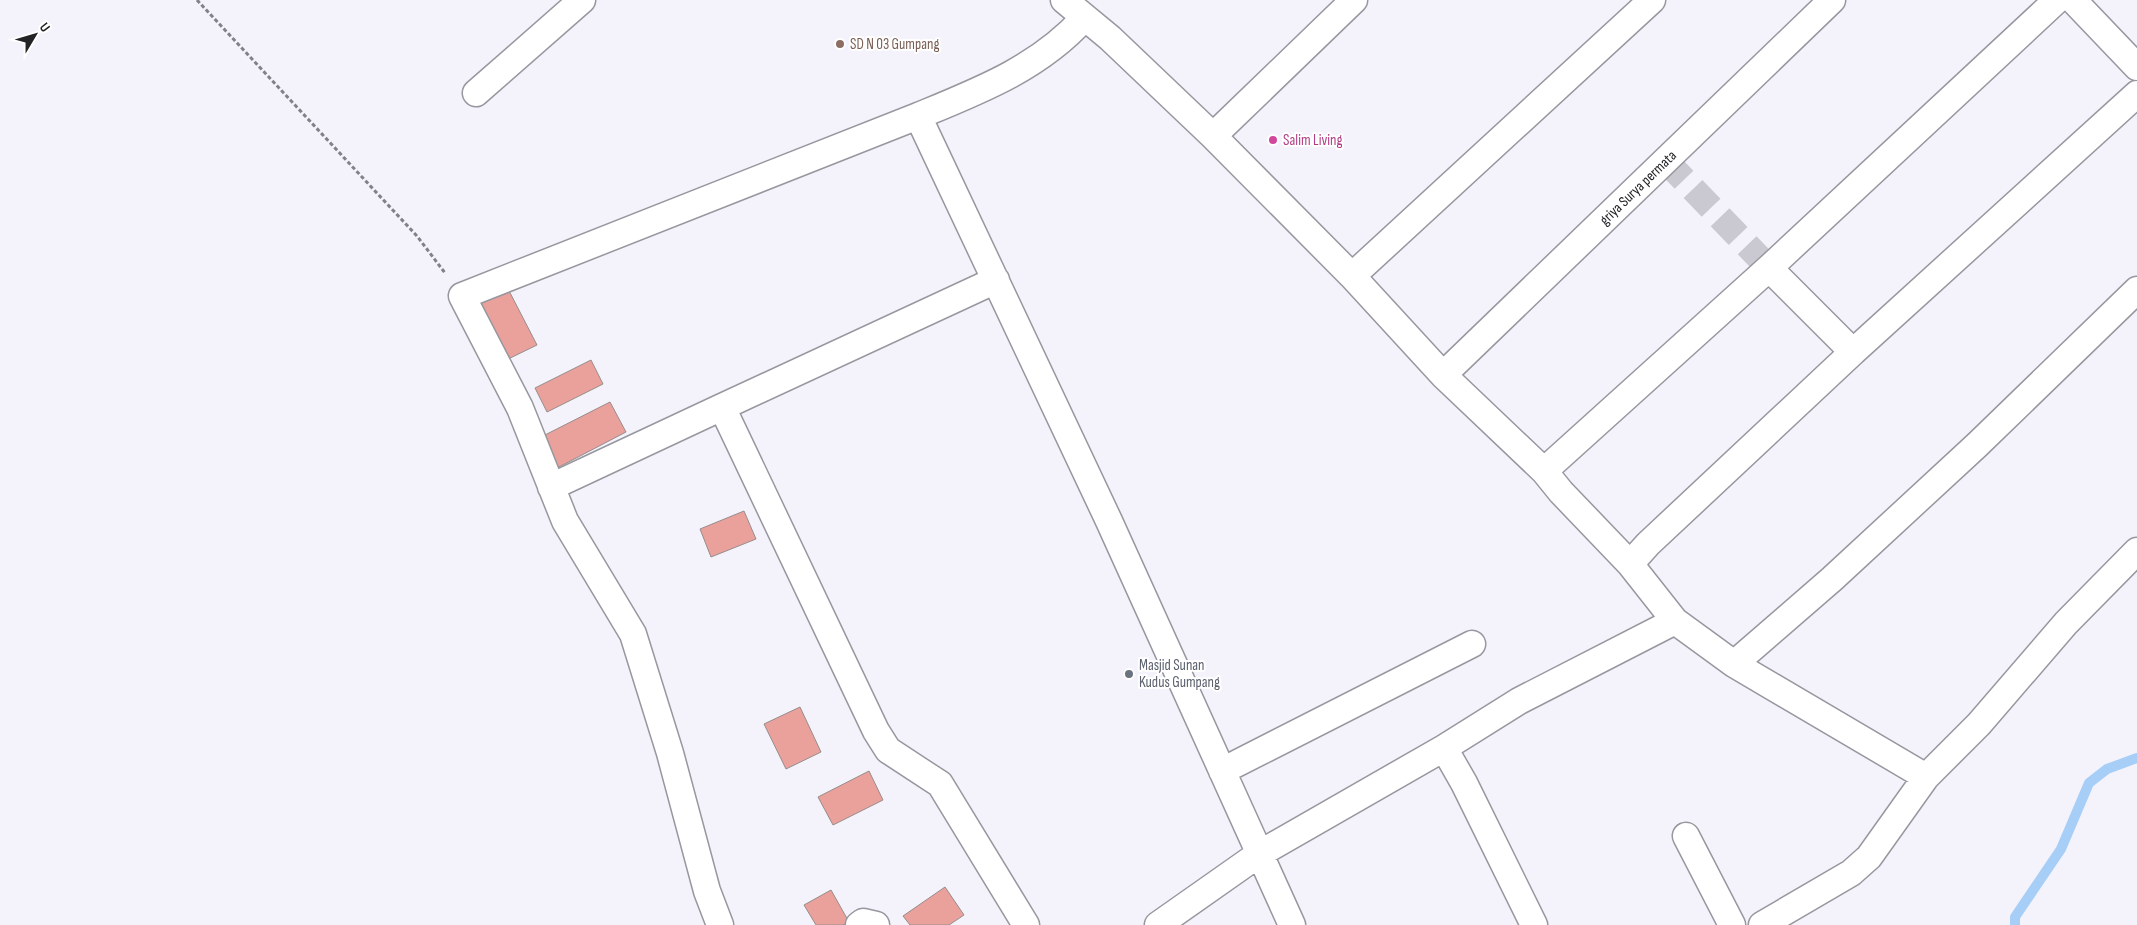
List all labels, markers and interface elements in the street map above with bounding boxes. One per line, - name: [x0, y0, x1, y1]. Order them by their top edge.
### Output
- north arrow: [10, 10, 60, 60]
- text: U: [36, 19, 54, 35]
- place label: SD N 03 Gumpang: [850, 35, 939, 54]
- marker: SD N 03 Gumpang: [834, 38, 846, 50]
- place label: Salim Living: [1283, 131, 1342, 150]
- marker: Salim Living: [1267, 134, 1279, 146]
- street label: griya Surya permata: [1595, 146, 1681, 230]
- place label: Masjid Sunan Kudus Gumpang: [1139, 656, 1220, 692]
- marker: Masjid Sunan Kudus Gumpang: [1123, 668, 1135, 680]

